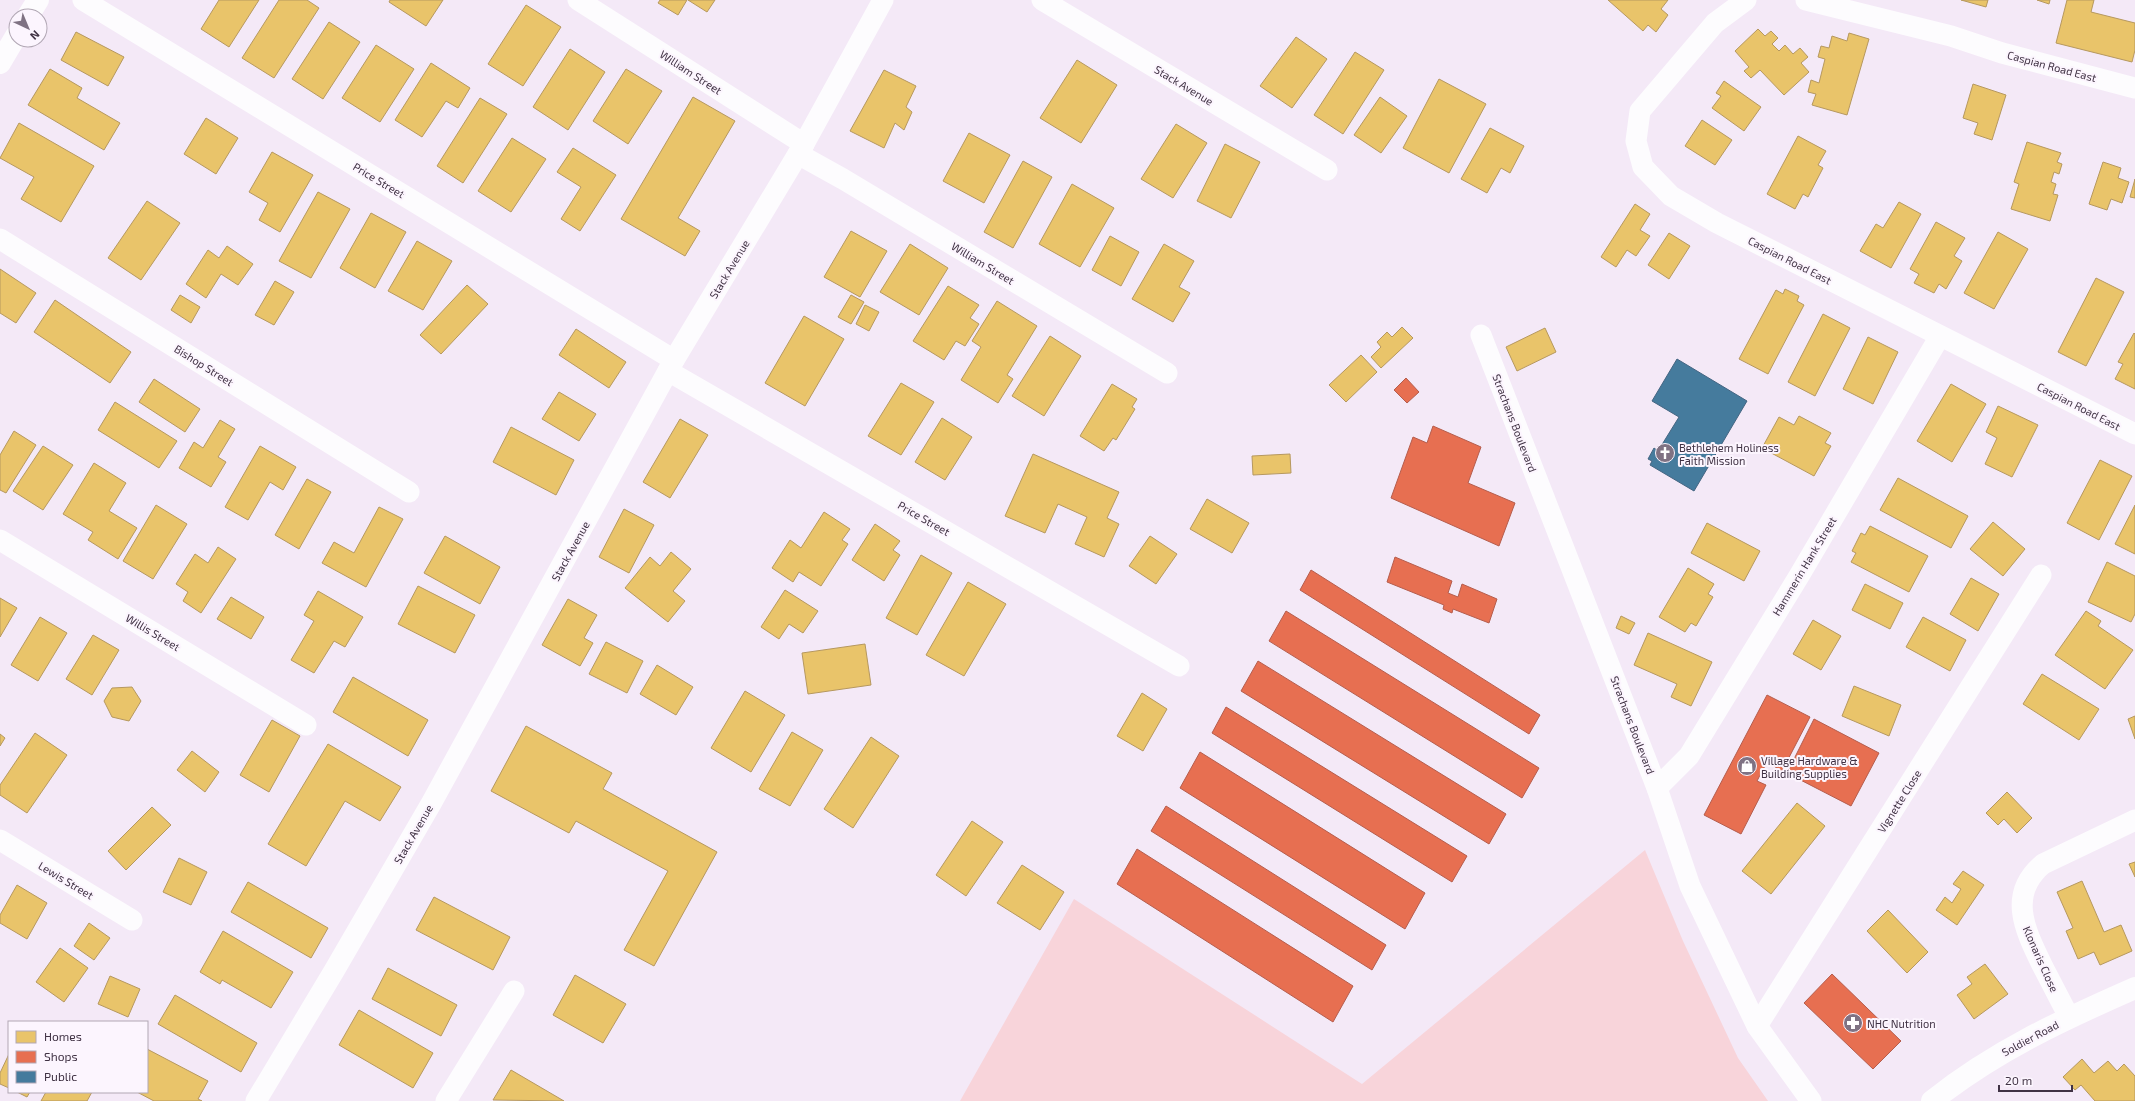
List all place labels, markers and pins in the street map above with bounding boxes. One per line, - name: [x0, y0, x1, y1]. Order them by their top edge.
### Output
- place label: Bethlehem Holiness Faith Mission: [1679, 441, 1779, 467]
- church icon: Bethlehem Holiness Faith Mission: [1654, 442, 1676, 464]
- place label: Village Hardware & Building Supplies: [1761, 754, 1858, 780]
- shop icon: Village Hardware & Building Supplies: [1736, 755, 1758, 777]
- pharmacy icon: NHC Nutrition: [1842, 1012, 1864, 1034]
- place label: NHC Nutrition: [1867, 1017, 1936, 1030]

